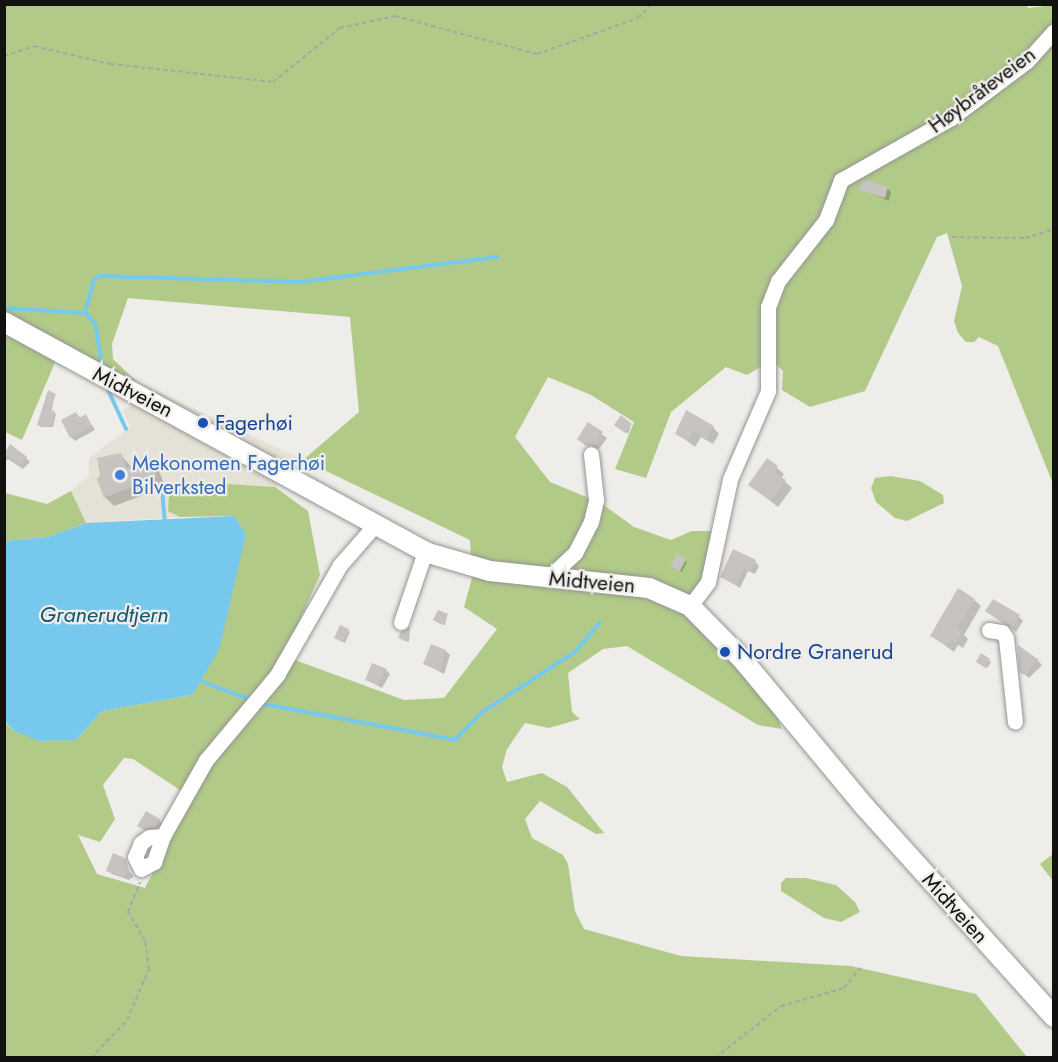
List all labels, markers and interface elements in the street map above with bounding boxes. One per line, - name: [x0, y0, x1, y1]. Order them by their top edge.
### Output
- street label: Høybråteveien: [924, 42, 1040, 138]
- street label: Midtveien: [89, 361, 177, 423]
- place label: Fagerhøi: [215, 410, 293, 436]
- marker: Fagerhøi: [196, 416, 210, 430]
- place label: Mekonomen Fagerhøi Bilverksted: [132, 450, 325, 500]
- marker: Mekonomen Fagerhøi Bilverksted: [113, 468, 127, 482]
- street label: Midtveien: [548, 566, 636, 598]
- water label: Granerudtjern: [40, 602, 168, 628]
- place label: Nordre Granerud: [737, 639, 894, 665]
- marker: Nordre Granerud: [718, 645, 732, 659]
- street label: Midtveien: [917, 867, 993, 949]

